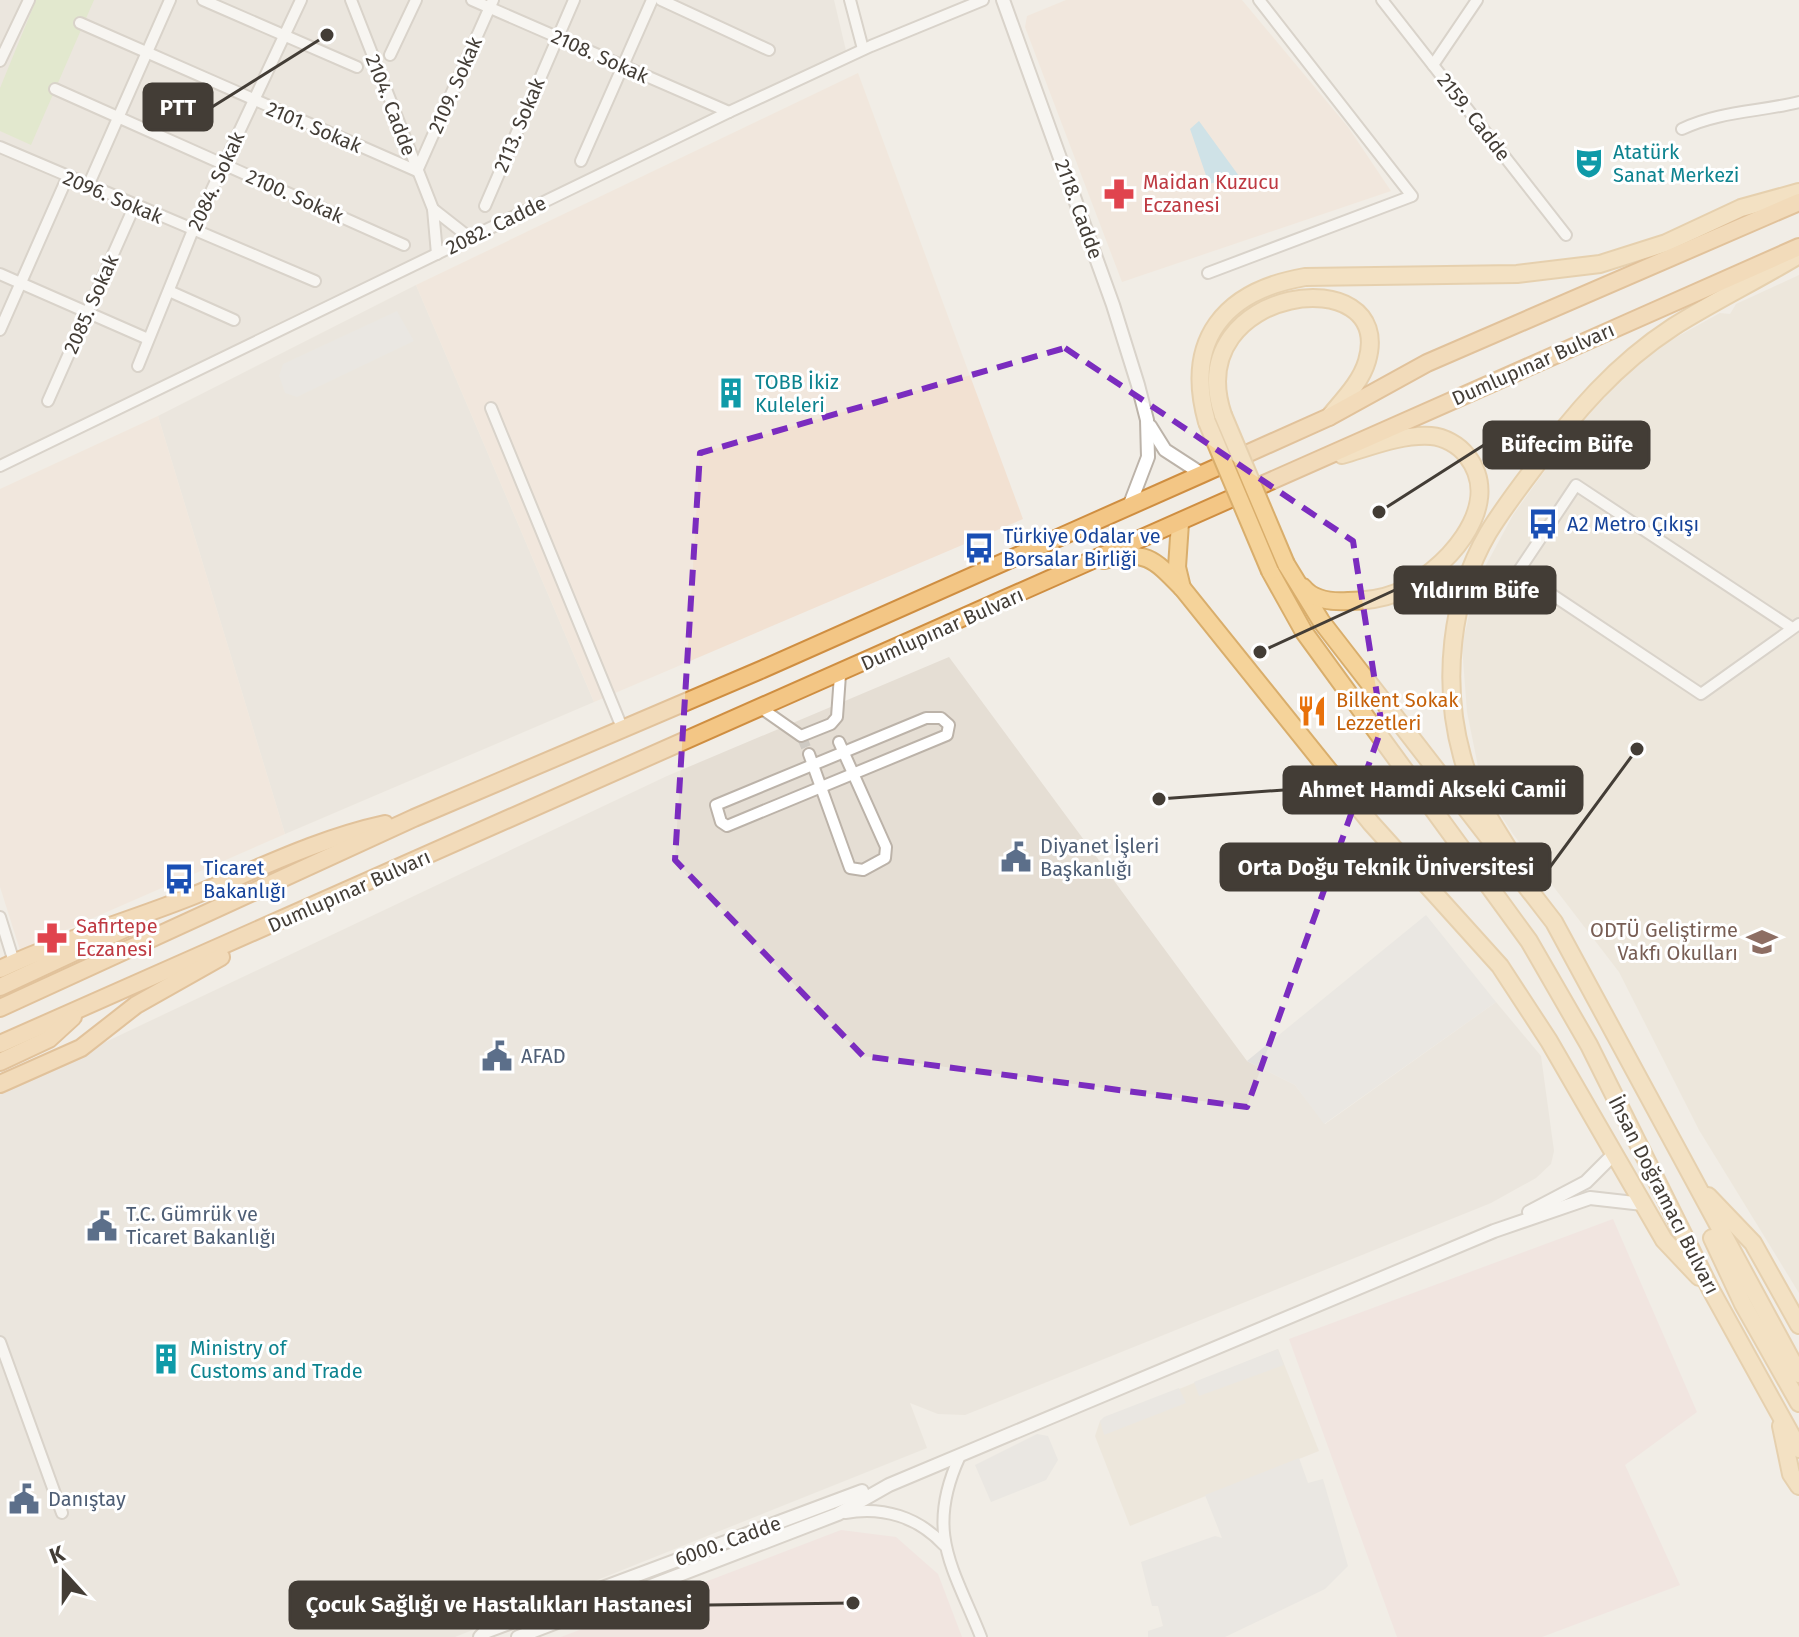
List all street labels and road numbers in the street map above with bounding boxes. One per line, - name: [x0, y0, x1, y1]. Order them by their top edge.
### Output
- street label: 2108. Sokak: [548, 24, 653, 88]
- street label: 2109. Sokak: [423, 32, 487, 137]
- street label: 2104. Cadde: [361, 51, 421, 159]
- street label: 2159. Cadde: [1432, 68, 1516, 166]
- street label: 2113. Sokak: [488, 74, 550, 176]
- street label: 2101. Sokak: [263, 96, 366, 158]
- street label: 2084. Sokak: [183, 127, 250, 234]
- street label: 2118. Cadde: [1050, 156, 1108, 262]
- street label: 2100. Sokak: [243, 164, 348, 228]
- street label: 2096. Sokak: [60, 165, 167, 229]
- street label: 2082. Cadde: [442, 190, 550, 260]
- street label: 2085. Sokak: [59, 250, 124, 357]
- street label: Dumlupınar Bulvarı: [1448, 317, 1618, 411]
- street label: Dumlupınar Bulvarı: [857, 582, 1027, 676]
- street label: Dumlupınar Bulvarı: [264, 844, 434, 938]
- street label: İhsan Doğramacı Bulvarı: [1604, 1092, 1724, 1298]
- street label: 6000. Cadde: [672, 1511, 784, 1571]

